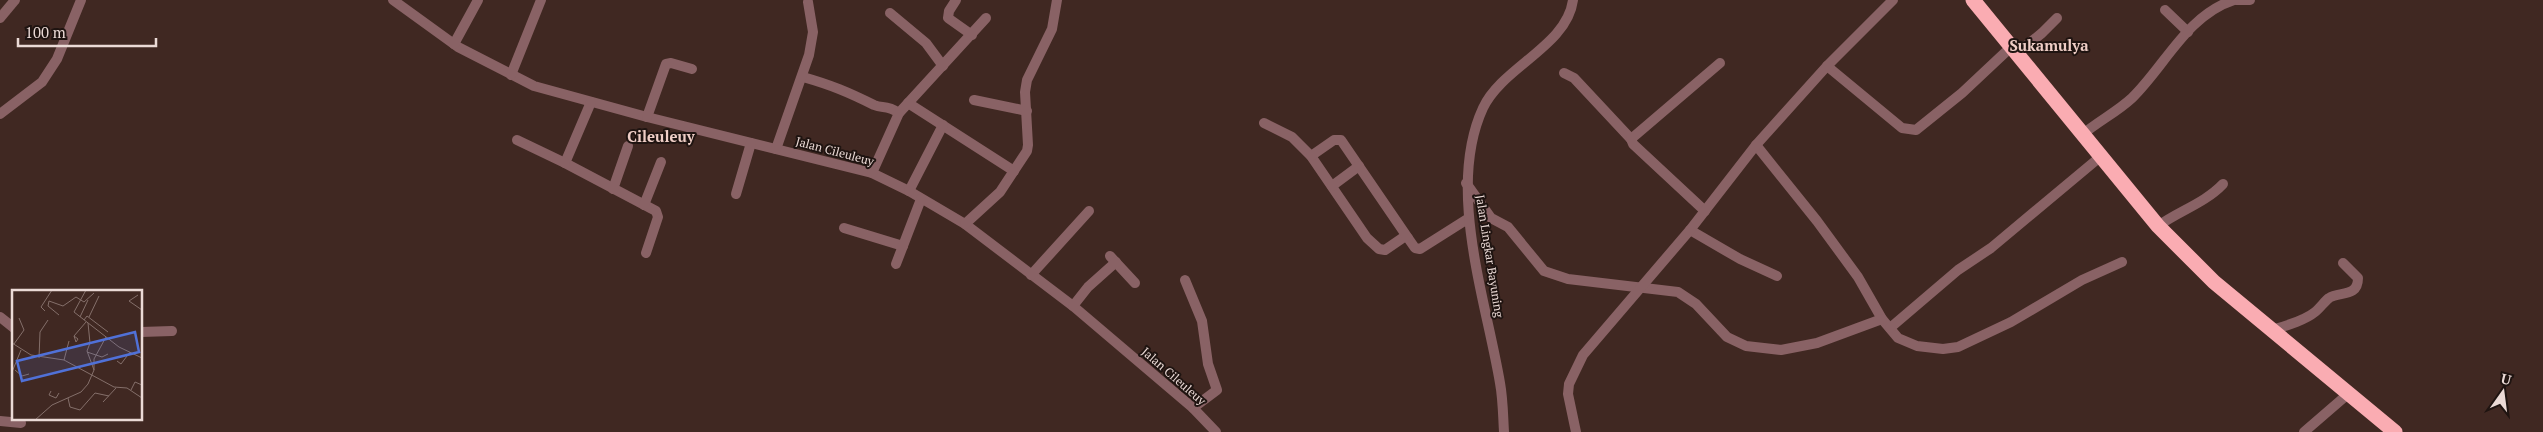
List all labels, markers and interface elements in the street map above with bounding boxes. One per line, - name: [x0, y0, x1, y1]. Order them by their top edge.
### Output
- scale bar: [18, 15, 155, 47]
- text: 100 m: [25, 22, 66, 42]
- district label: Sukamulya: [2009, 35, 2089, 55]
- district label: Cileuleuy: [627, 126, 696, 146]
- street label: Jalan Cileuleuy: [794, 133, 877, 169]
- street label: Jalan Lingkar Bayuning: [1473, 194, 1507, 319]
- inset map: [12, 290, 142, 420]
- street label: Jalan Cileuleuy: [1139, 344, 1210, 409]
- north arrow: [2478, 367, 2528, 417]
- text: U: [2499, 368, 2513, 389]

